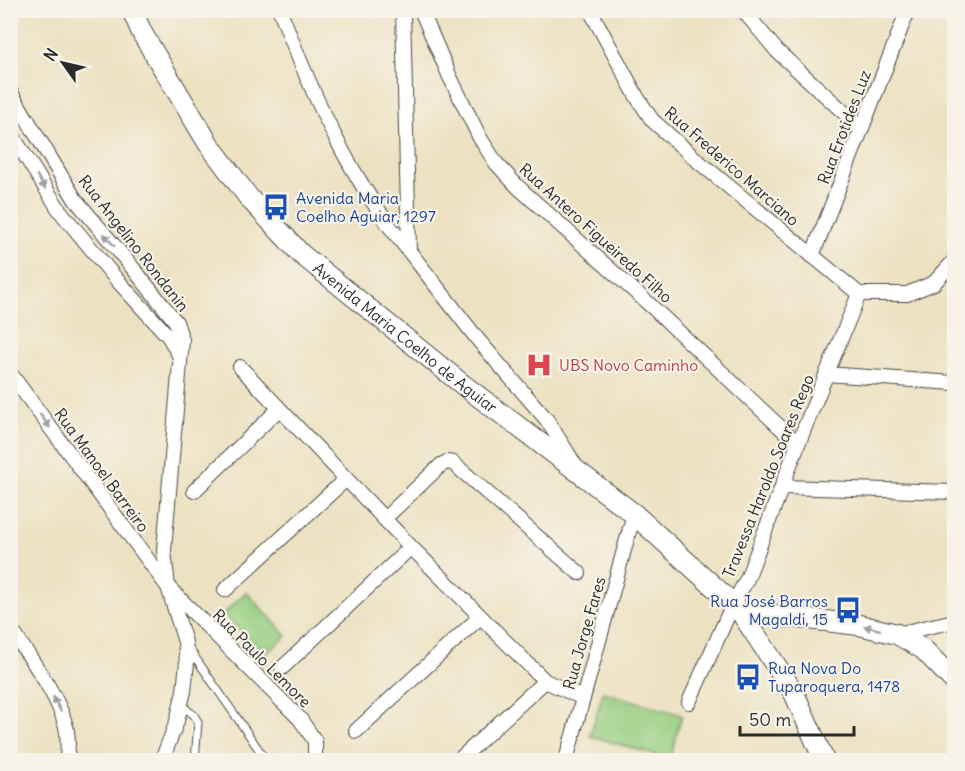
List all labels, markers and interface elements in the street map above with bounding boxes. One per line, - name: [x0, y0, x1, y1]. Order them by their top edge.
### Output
- north arrow: [33, 33, 93, 93]
- text: N: [39, 44, 62, 65]
- street label: Rua Erotides Luz: [813, 67, 875, 187]
- street label: Rua Frederico Marciano: [661, 102, 803, 230]
- street label: Rua Antero Figueiredo Filho: [515, 159, 677, 307]
- street label: Rua Angelino Rondanin: [75, 171, 193, 315]
- one-way arrow: [35, 174, 46, 190]
- place label: Avenida Maria Coelho Aguiar, 1297: [296, 188, 436, 226]
- bus stop icon: Avenida Maria Coelho Aguiar, 1297: [261, 192, 291, 222]
- one-way arrow: [103, 233, 116, 248]
- street label: Avenida Maria Coelho de Aguiar: [309, 258, 502, 417]
- hospital icon: UBS Novo Caminho: [524, 350, 554, 380]
- place label: UBS Novo Caminho: [559, 355, 698, 375]
- street label: Travessa Haroldo Soares Rego: [718, 371, 818, 581]
- street label: Rua Manoel Barreiro: [50, 404, 154, 536]
- one-way arrow: [39, 412, 51, 428]
- street label: Rua Jorge Fares: [558, 574, 610, 692]
- place label: Rua José Barros Magaldi, 15: [710, 591, 828, 629]
- bus stop icon: Rua José Barros Magaldi, 15: [833, 595, 863, 625]
- street label: Rua Paulo Lemore: [209, 605, 315, 711]
- one-way arrow: [863, 623, 881, 633]
- place label: Rua Nova Do Tuparoquera, 1478: [768, 658, 900, 696]
- bus stop icon: Rua Nova Do Tuparoquera, 1478: [733, 662, 763, 692]
- one-way arrow: [52, 696, 61, 713]
- scale bar: [740, 699, 854, 737]
- text: 50 m: [749, 708, 791, 731]

